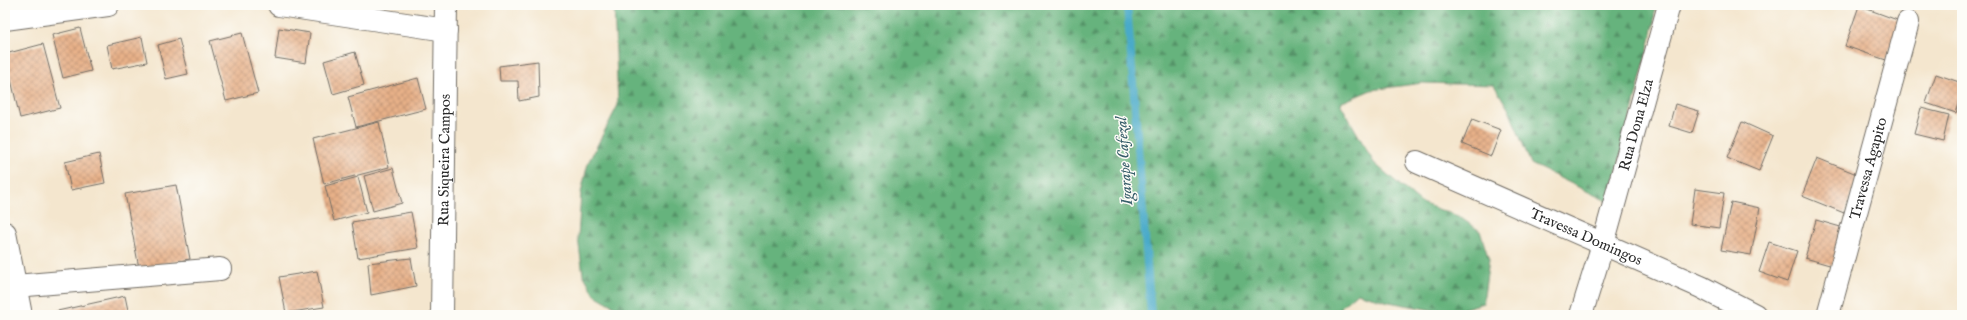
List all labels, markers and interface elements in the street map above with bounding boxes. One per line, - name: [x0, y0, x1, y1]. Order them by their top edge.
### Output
- street label: Rua Dona Elza: [1614, 76, 1658, 173]
- street label: Rua Siqueira Campos: [434, 94, 454, 226]
- water label: Igarape Cafezal: [1112, 115, 1138, 207]
- street label: Travessa Agapito: [1845, 115, 1891, 222]
- street label: Travessa Domingos: [1527, 204, 1645, 270]

